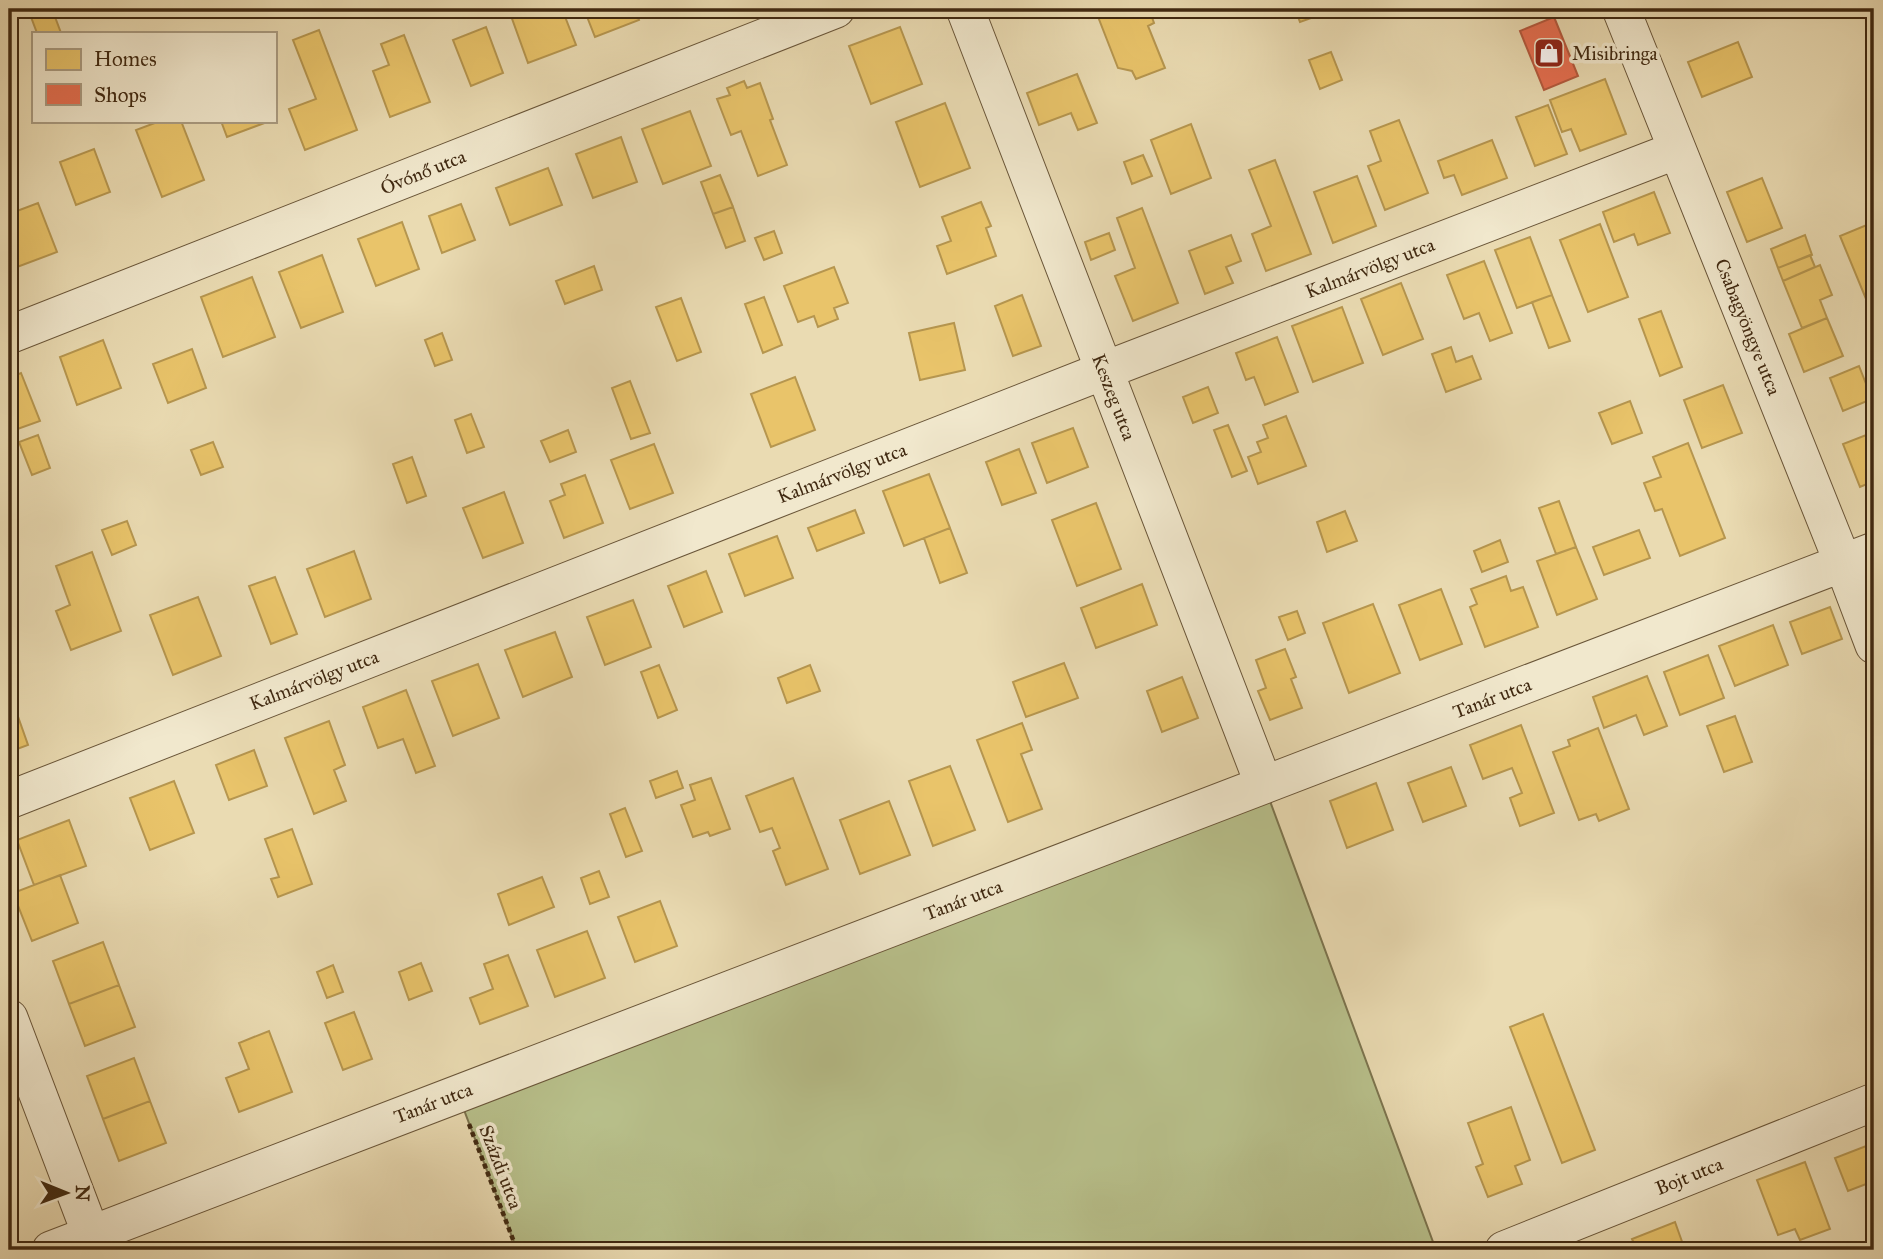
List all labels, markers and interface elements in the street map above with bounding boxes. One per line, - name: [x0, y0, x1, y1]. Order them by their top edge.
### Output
- legend: [32, 32, 276, 122]
- shop icon: Misibringa: [1532, 36, 1566, 70]
- place label: Misibringa: [1572, 42, 1659, 66]
- text: Homes: [94, 46, 157, 72]
- text: Shops: [94, 82, 147, 108]
- street label: Óvónő utca: [377, 143, 470, 200]
- street label: Kalmárvölgy utca: [1302, 232, 1439, 304]
- street label: Csabagyöngye utca: [1709, 255, 1786, 400]
- street label: Keszeg utca: [1086, 351, 1141, 445]
- street label: Kalmárvölgy utca: [774, 437, 911, 509]
- street label: Kalmárvölgy utca: [246, 644, 383, 716]
- street label: Tanár utca: [1449, 672, 1535, 723]
- street label: Tanár utca: [920, 874, 1006, 925]
- street label: Tanár utca: [390, 1077, 476, 1128]
- street label: Százdi utca: [474, 1122, 528, 1213]
- street label: Bojt utca: [1652, 1152, 1727, 1200]
- north arrow: [32, 1158, 102, 1228]
- text: N: [71, 1185, 94, 1202]

